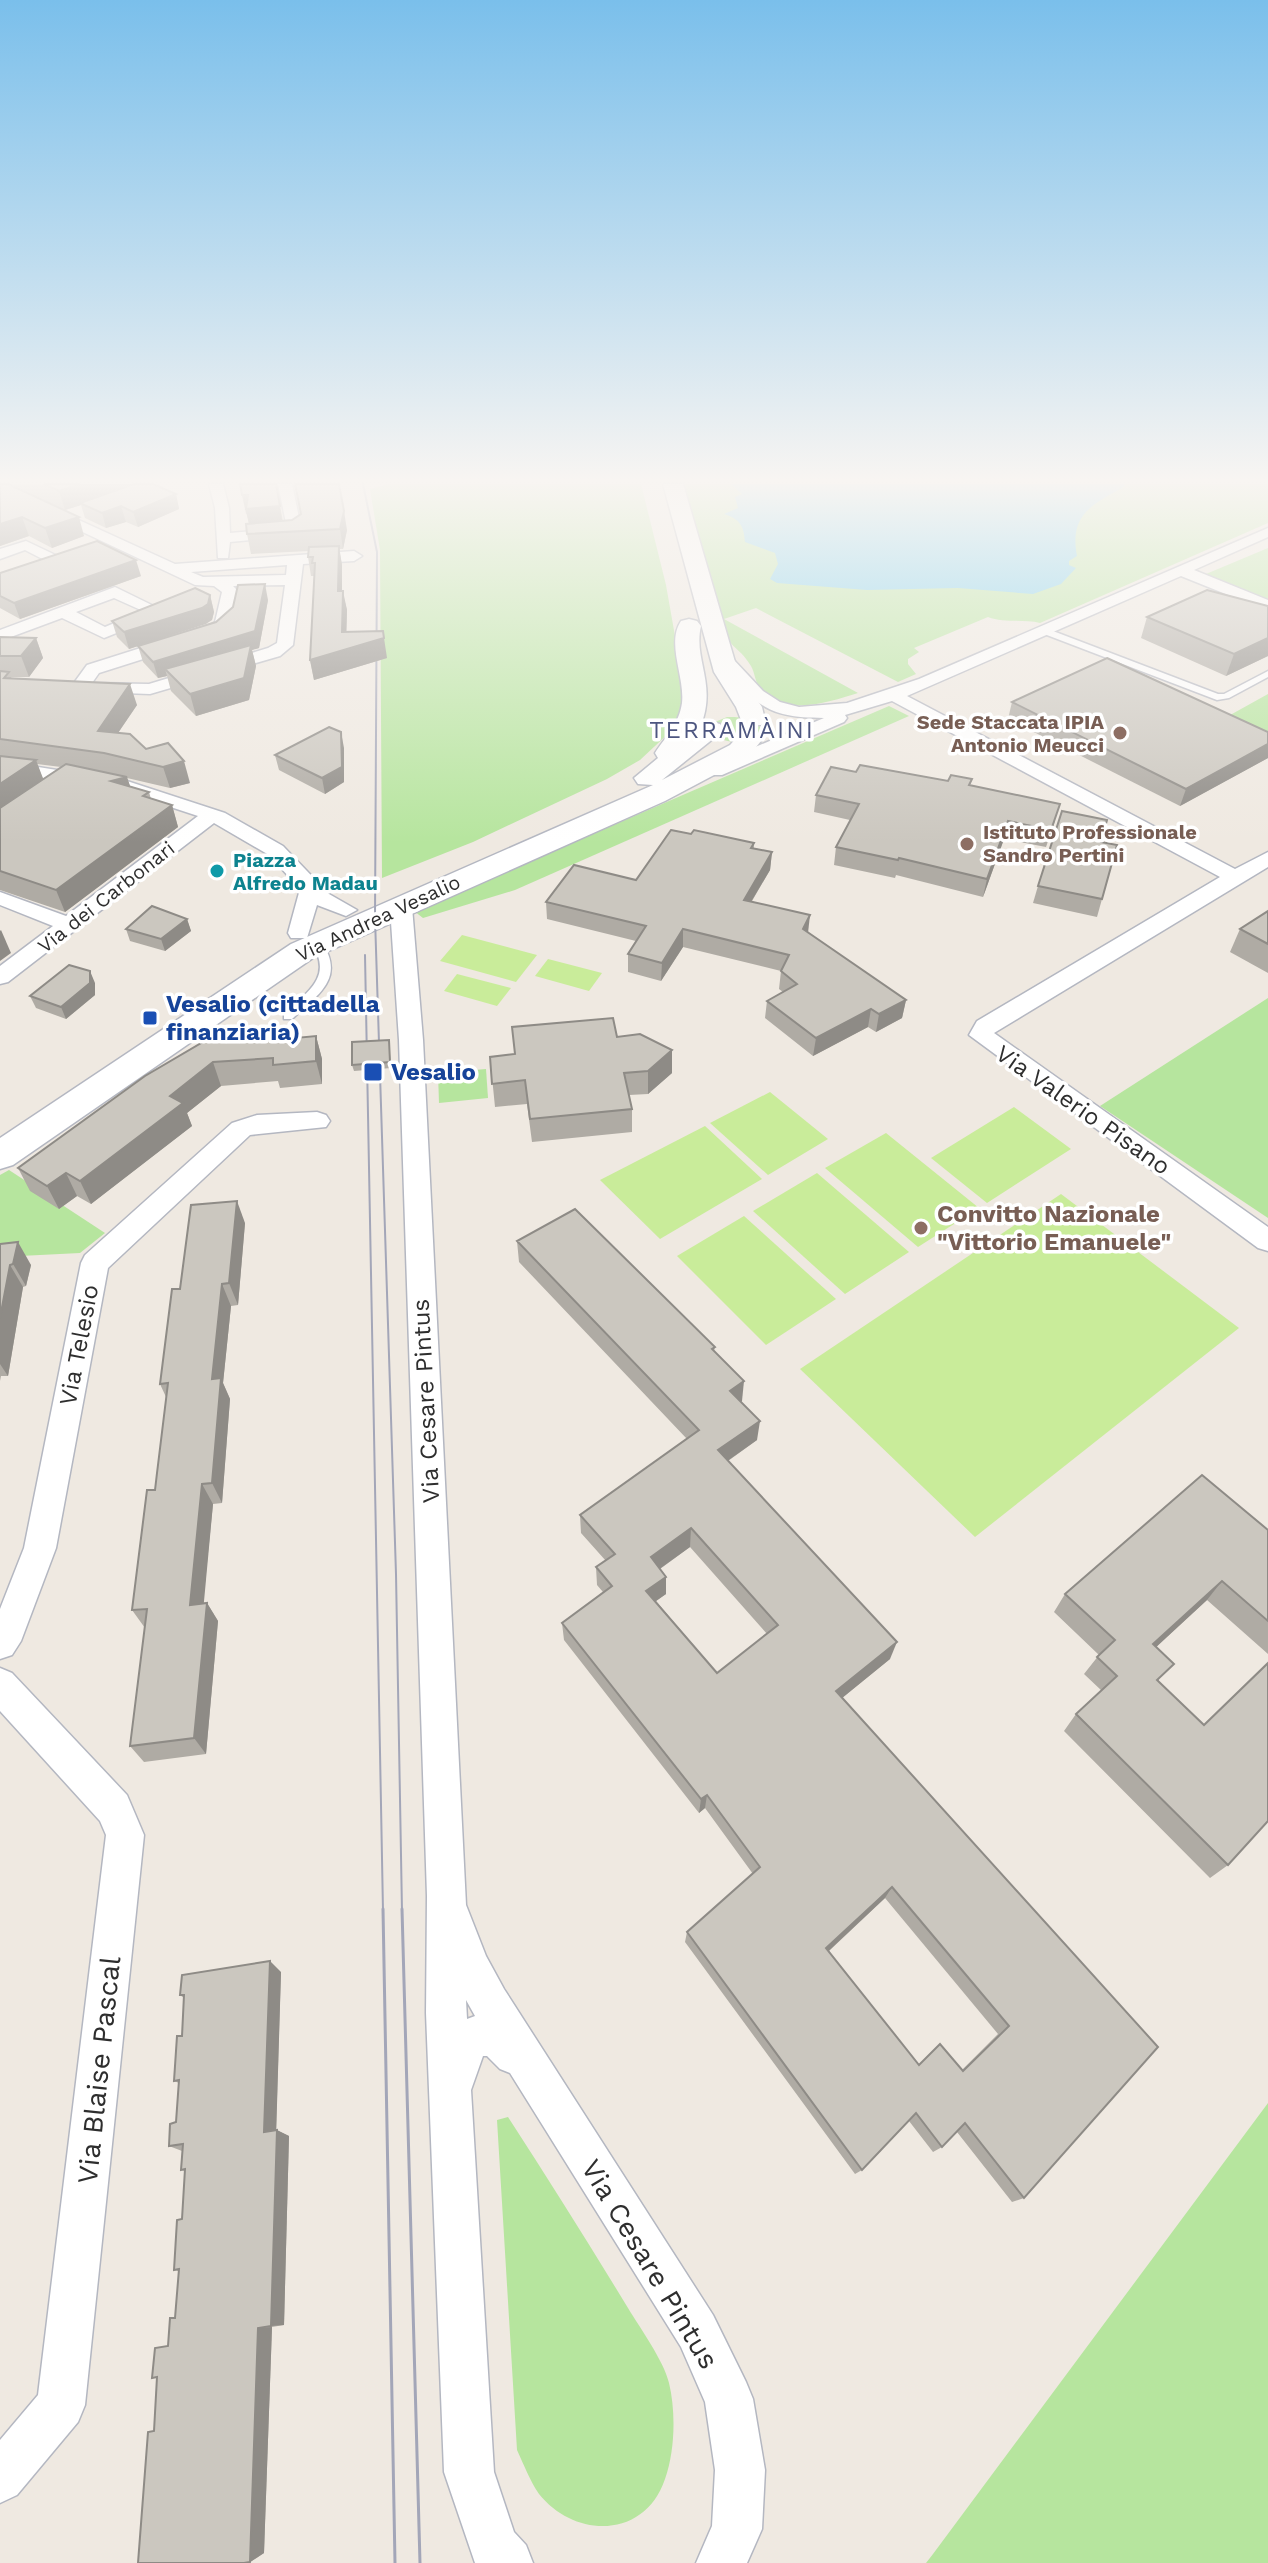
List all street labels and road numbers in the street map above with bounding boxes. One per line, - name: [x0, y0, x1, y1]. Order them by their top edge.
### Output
- street label: Via dei Carbonari: [33, 836, 179, 958]
- street label: Via Andrea Vesalio: [292, 869, 464, 967]
- street label: Via Valerio Pisano: [990, 1039, 1176, 1181]
- street label: Via Telesio: [54, 1282, 104, 1408]
- street label: Via Cesare Pintus: [407, 1298, 445, 1504]
- street label: Via Blaise Pascal: [71, 1954, 127, 2185]
- street label: Via Cesare Pintus: [574, 2153, 726, 2375]

